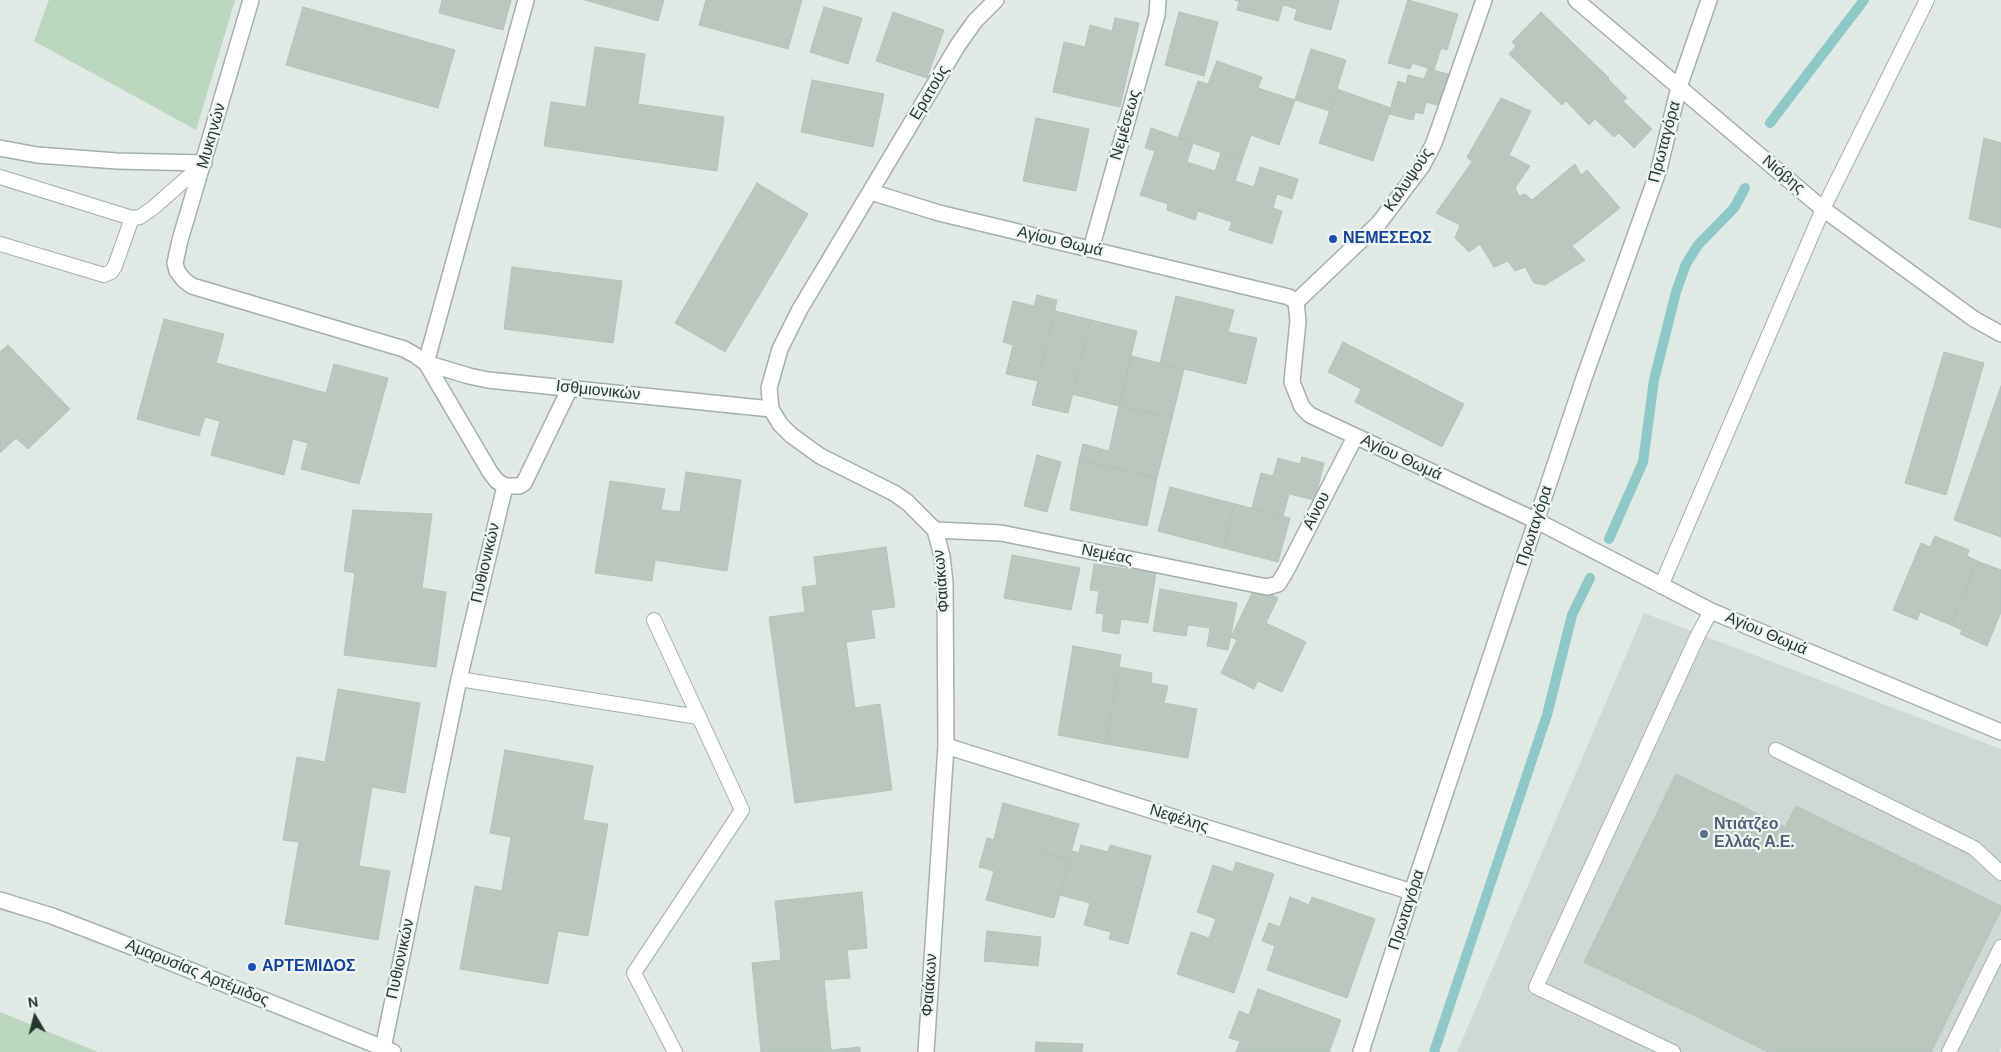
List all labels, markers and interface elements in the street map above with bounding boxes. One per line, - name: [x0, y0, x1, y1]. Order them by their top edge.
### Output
- street label: Ερατούς: [906, 62, 954, 124]
- street label: Νεμέσεως: [1107, 88, 1145, 162]
- street label: Πρωταγόρα: [1645, 99, 1685, 185]
- street label: Μυκηνών: [193, 101, 231, 171]
- street label: Καλυψούς: [1381, 144, 1437, 216]
- street label: Νιόβης: [1758, 152, 1808, 198]
- street label: Αγίου Θωμά: [1015, 223, 1105, 261]
- place label: ΝΕΜΕΣΕΩΣ: [1343, 229, 1432, 249]
- marker: ΝΕΜΕΣΕΩΣ: [1327, 233, 1339, 245]
- street label: Ισθμιονικών: [555, 377, 641, 405]
- street label: Αγίου Θωμά: [1357, 431, 1445, 485]
- street label: Πρωταγόρα: [1513, 483, 1557, 569]
- street label: Αίνου: [1299, 489, 1335, 533]
- street label: Πυθιονικών: [467, 521, 505, 605]
- street label: Νεμέας: [1080, 541, 1134, 569]
- street label: Φαιάκων: [930, 549, 954, 613]
- street label: Αγίου Θωμά: [1722, 608, 1810, 660]
- street label: Νεφέλης: [1147, 801, 1211, 837]
- place label: Ντιάτζεο Ελλάς Α.Ε.: [1714, 815, 1794, 853]
- marker: Ντιάτζεο Ελλάς Α.Ε.: [1698, 828, 1710, 840]
- street label: Πρωταγόρα: [1385, 867, 1429, 953]
- street label: Πυθιονικών: [383, 917, 419, 1001]
- street label: Αμαρυσίας Αρτέμιδος: [123, 935, 271, 1011]
- street label: Φαιάκων: [918, 953, 942, 1017]
- place label: ΑΡΤΕΜΙΔΟΣ: [262, 957, 356, 977]
- marker: ΑΡΤΕΜΙΔΟΣ: [246, 961, 258, 973]
- north arrow: [10, 992, 60, 1042]
- text: N: [27, 993, 39, 1012]

